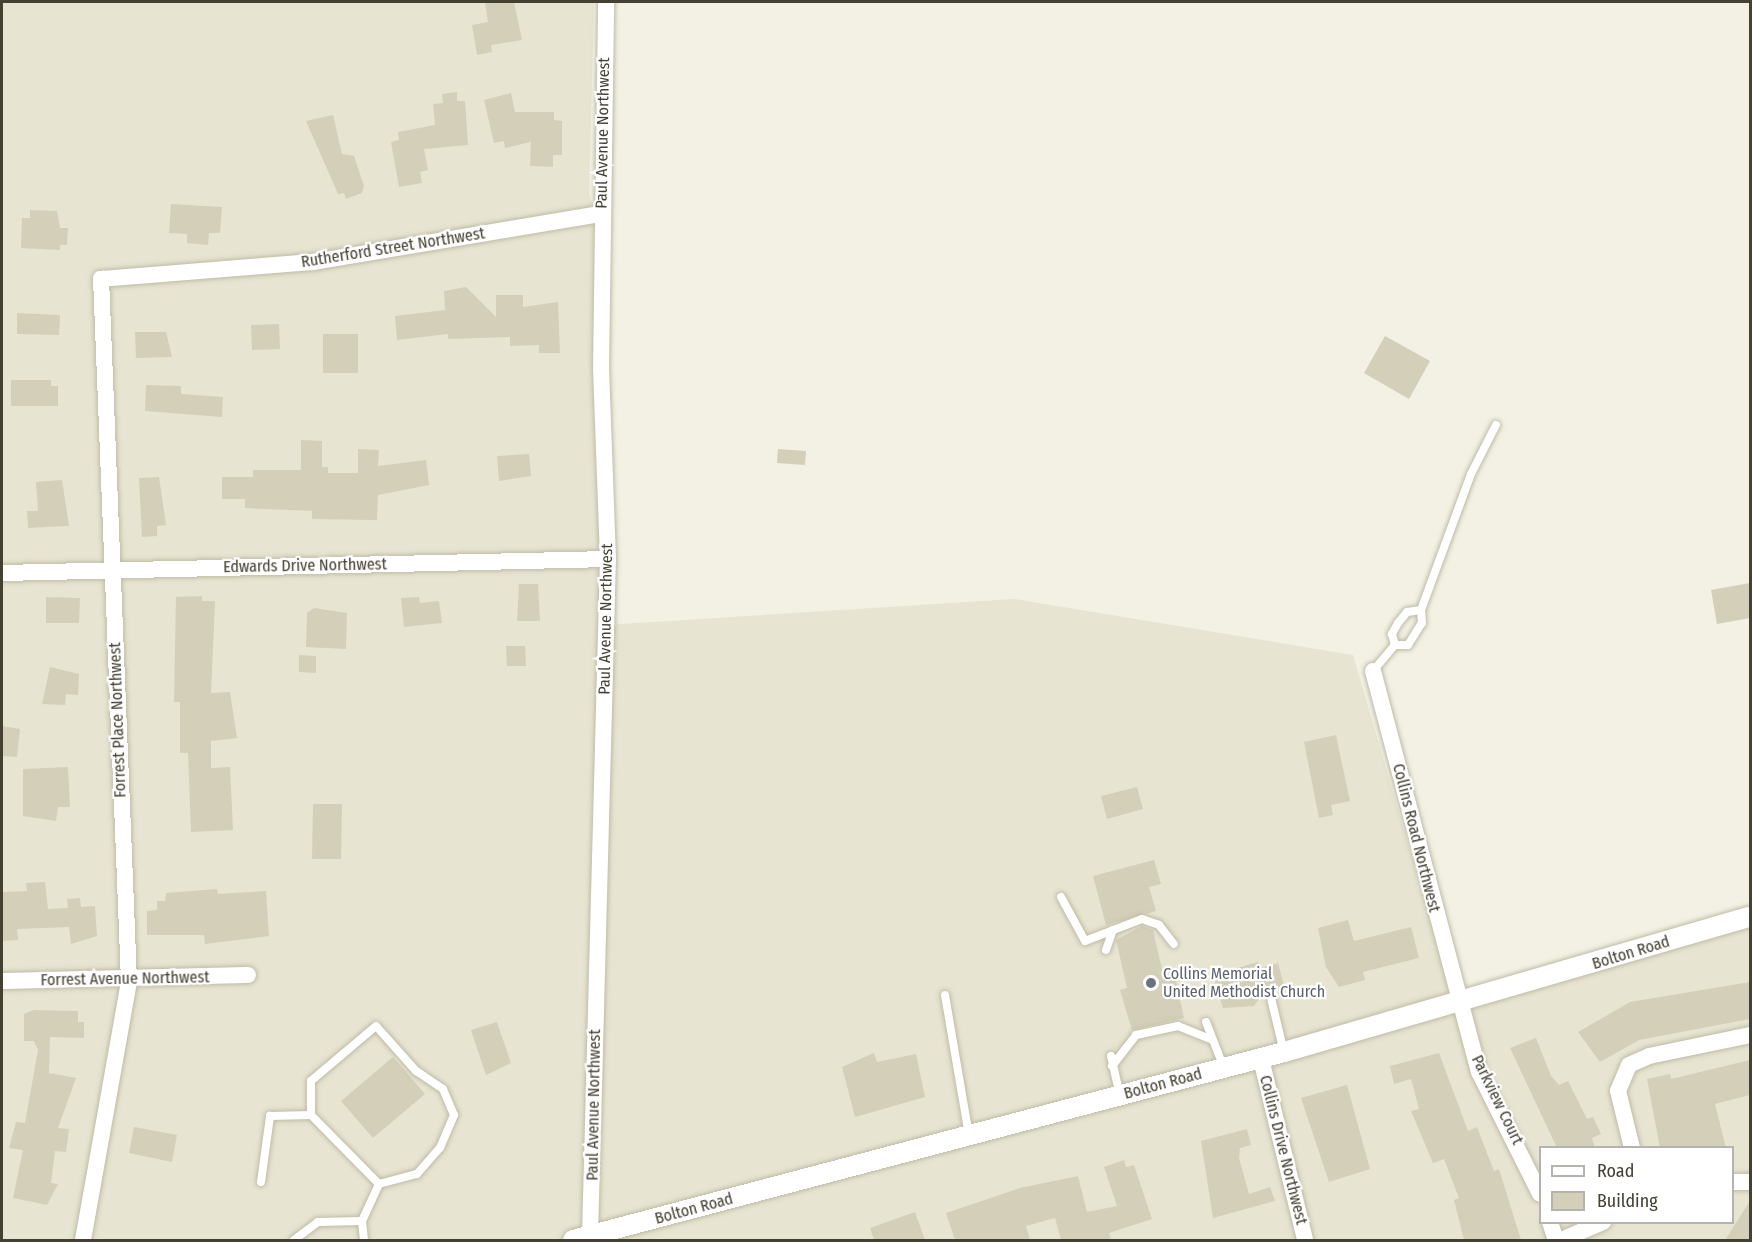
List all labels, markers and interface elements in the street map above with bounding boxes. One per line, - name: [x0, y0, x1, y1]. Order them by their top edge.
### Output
- street label: Paul Avenue Northwest: [592, 57, 614, 209]
- street label: Rutherford Street Northwest: [300, 224, 486, 272]
- street label: Paul Avenue Northwest: [595, 543, 617, 695]
- street label: Edwards Drive Northwest: [223, 555, 387, 577]
- street label: Forrest Place Northwest: [106, 642, 130, 798]
- street label: Collins Road Northwest: [1388, 762, 1444, 914]
- street label: Bolton Road: [1590, 932, 1672, 974]
- place label: Collins Memorial United Methodist Church: [1163, 964, 1325, 1002]
- street label: Forrest Avenue Northwest: [40, 968, 210, 990]
- marker: Collins Memorial United Methodist Church: [1144, 976, 1158, 990]
- street label: Paul Avenue Northwest: [583, 1029, 605, 1181]
- street label: Parkview Court: [1467, 1052, 1527, 1148]
- street label: Bolton Road: [1122, 1064, 1204, 1104]
- street label: Collins Drive Northwest: [1255, 1073, 1311, 1227]
- legend: [1539, 1146, 1734, 1224]
- text: Road: [1597, 1160, 1634, 1182]
- street label: Bolton Road: [653, 1189, 735, 1229]
- text: Building: [1597, 1190, 1658, 1212]

